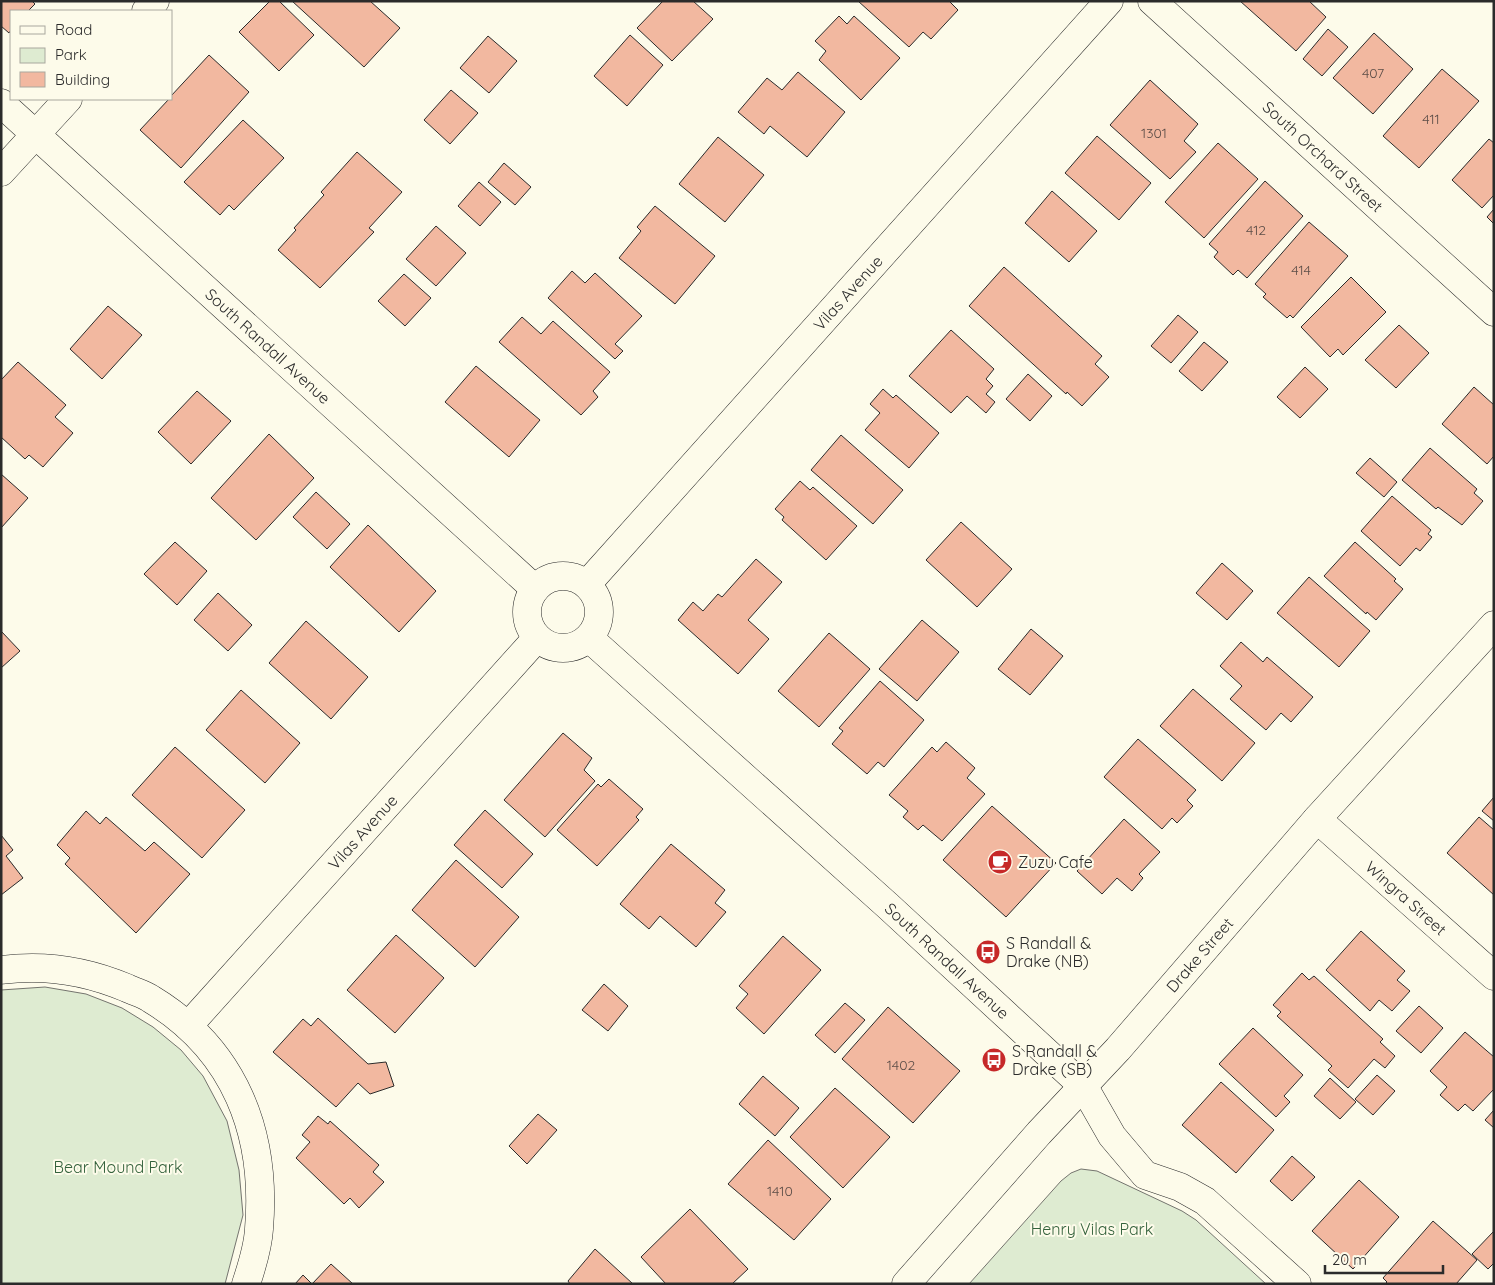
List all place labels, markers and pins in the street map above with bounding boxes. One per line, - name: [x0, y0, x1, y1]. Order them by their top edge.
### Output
- cafe icon: Zuzu Cafe: [987, 849, 1013, 875]
- place label: Zuzu Cafe: [1018, 852, 1093, 872]
- place label: S Randall & Drake (NB): [1006, 933, 1091, 971]
- bus stop icon: S Randall & Drake (NB): [975, 939, 1001, 965]
- place label: S Randall & Drake (SB): [1012, 1041, 1097, 1079]
- bus stop icon: S Randall & Drake (SB): [981, 1047, 1007, 1073]

